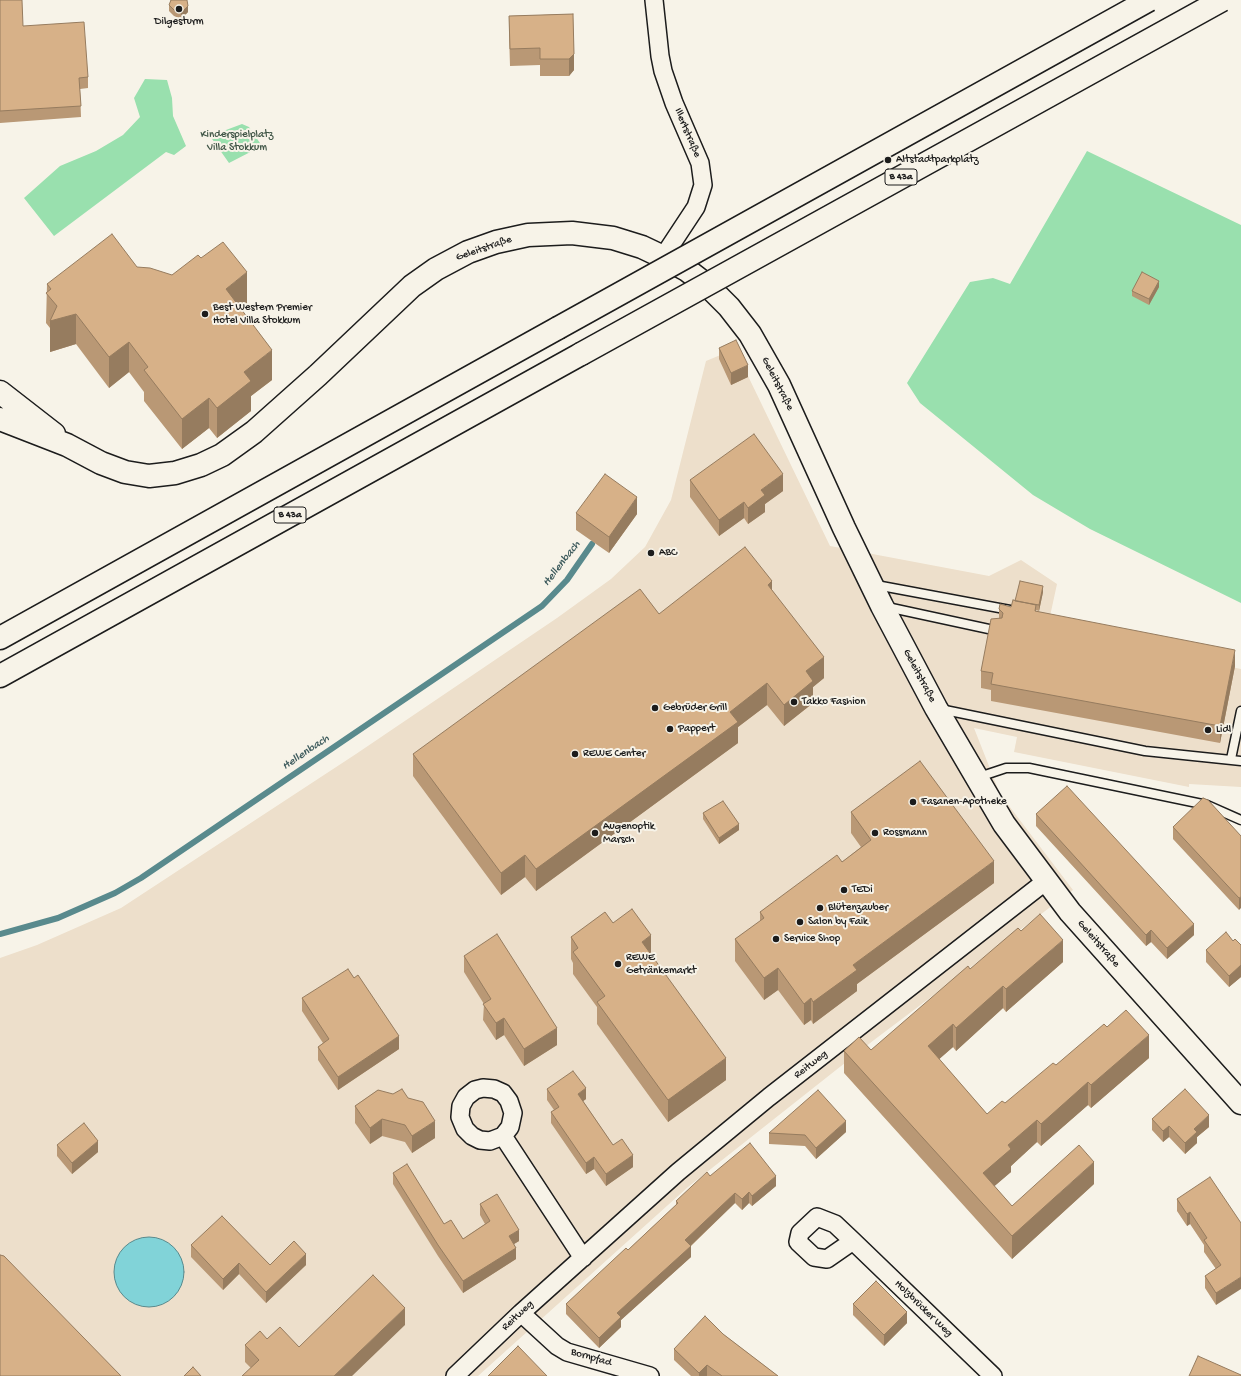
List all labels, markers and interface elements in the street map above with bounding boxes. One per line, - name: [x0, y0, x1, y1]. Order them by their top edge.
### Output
- marker: Dilgesturm: [174, 4, 184, 14]
- place label: Dilgesturm: [154, 15, 204, 29]
- street label: Illertstraße: [671, 106, 703, 160]
- park label: Kinderspielplatz Villa Stokkum: [201, 128, 273, 154]
- place label: Altstadtparkplatz: [896, 153, 979, 167]
- marker: Altstadtparkplatz: [883, 155, 893, 165]
- road number: B 43a: [885, 169, 917, 185]
- street label: Geleitstraße: [454, 233, 514, 265]
- place label: Best Western Premier Hotel Villa Stokkum: [213, 301, 312, 327]
- marker: Best Western Premier Hotel Villa Stokkum: [200, 309, 210, 319]
- street label: Geleitstraße: [758, 355, 796, 413]
- road number: B 43a: [274, 507, 306, 523]
- water label: Hellenbach: [540, 538, 584, 590]
- place label: ABC: [659, 546, 677, 560]
- marker: ABC: [646, 548, 656, 558]
- street label: Geleitstraße: [899, 647, 939, 705]
- place label: Takko Fashion: [802, 695, 865, 709]
- marker: Takko Fashion: [789, 697, 799, 707]
- place label: Gebrüder Grill: [663, 701, 727, 715]
- marker: Gebrüder Grill: [650, 703, 660, 713]
- place label: Pappert: [678, 722, 715, 736]
- place label: Lidl: [1216, 723, 1231, 737]
- marker: Pappert: [665, 724, 675, 734]
- marker: Lidl: [1203, 725, 1213, 735]
- water label: Hellenbach: [280, 732, 332, 774]
- place label: REWE Center: [583, 747, 645, 761]
- marker: REWE Center: [570, 749, 580, 759]
- place label: Fasanen-Apotheke: [921, 795, 1007, 809]
- marker: Fasanen-Apotheke: [908, 797, 918, 807]
- place label: Augenoptik Marsch: [603, 820, 655, 846]
- place label: Rossmann: [883, 826, 927, 840]
- marker: Augenoptik Marsch: [590, 828, 600, 838]
- marker: Rossmann: [870, 828, 880, 838]
- place label: TEDi: [852, 883, 873, 897]
- marker: TEDi: [839, 885, 849, 895]
- place label: Blütenzauber: [828, 901, 888, 915]
- marker: Blütenzauber: [815, 903, 825, 913]
- place label: Salon by Faik: [808, 915, 868, 929]
- marker: Salon by Faik: [795, 917, 805, 927]
- street label: Geleitstraße: [1074, 918, 1122, 970]
- place label: Service Shop: [784, 932, 840, 946]
- marker: Service Shop: [771, 934, 781, 944]
- place label: REWE Getränkemarkt: [626, 951, 696, 977]
- marker: REWE Getränkemarkt: [613, 959, 623, 969]
- street label: Reitweg: [792, 1048, 830, 1082]
- street label: Holzbrücker Weg: [891, 1278, 955, 1340]
- street label: Reitweg: [499, 1298, 537, 1334]
- street label: Bornpfad: [569, 1346, 613, 1370]

